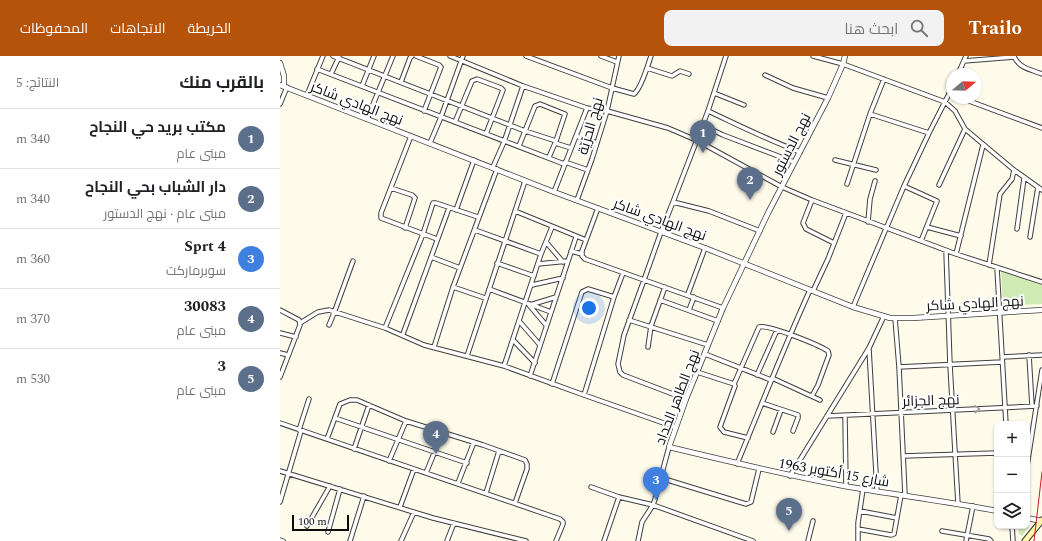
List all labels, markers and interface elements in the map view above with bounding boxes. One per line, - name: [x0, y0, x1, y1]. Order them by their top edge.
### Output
- search box: [664, 10, 944, 46]
- text: Trailo: [968, 14, 1022, 43]
- icon: search: [908, 17, 930, 39]
- text: المحفوظات: [20, 18, 88, 39]
- text: الاتجاهات: [110, 18, 166, 39]
- text: الخريطة: [188, 18, 231, 39]
- text: ابحث هنا: [844, 18, 898, 41]
- north arrow: [946, 68, 982, 104]
- text: بالقرب منك: [180, 70, 264, 96]
- text: النتائج: 5: [16, 73, 59, 93]
- street label: نهج الهادي شاكر: [306, 76, 406, 132]
- street label: نهج الحرّيّة: [572, 95, 609, 157]
- street label: نهج الدستور: [766, 109, 816, 180]
- text: مكتب بريد حي النجاح: [89, 116, 226, 139]
- pin: 1: [690, 120, 716, 153]
- text: 340 m: [16, 129, 50, 149]
- text: 1: [247, 129, 255, 149]
- text: مبنى عام: [176, 144, 226, 164]
- pin: 2: [737, 167, 763, 200]
- text: دار الشباب بحي النجاح: [85, 176, 226, 199]
- text: 340 m: [16, 189, 50, 209]
- text: 2: [247, 189, 255, 209]
- street label: نهج الهادي شاكر: [609, 193, 709, 247]
- text: مبنى عام · نهج الدستور: [104, 204, 226, 224]
- text: Sprt 4: [184, 235, 226, 258]
- text: 360 m: [16, 249, 50, 269]
- text: 3: [247, 249, 255, 269]
- text: سوبرماركت: [166, 261, 226, 281]
- street label: نهج الهادي شاكر: [925, 290, 1024, 318]
- text: 30083: [184, 295, 226, 318]
- your location: [579, 298, 599, 318]
- text: 370 m: [16, 309, 50, 329]
- text: 4: [247, 309, 255, 329]
- text: مبنى عام: [176, 321, 226, 341]
- street label: نهج الطاهر الحداد: [650, 347, 705, 448]
- text: 3: [218, 355, 226, 378]
- text: 530 m: [16, 369, 50, 389]
- text: 5: [247, 369, 255, 389]
- text: مبنى عام: [176, 381, 226, 401]
- street label: نهج الجزائر: [901, 389, 960, 412]
- one-way arrow: [974, 405, 980, 414]
- pin: 4: [423, 421, 449, 454]
- map controls: [994, 421, 1030, 529]
- button: +: [994, 421, 1030, 457]
- street label: شارع 15 أكتوبر 1963: [777, 452, 891, 493]
- button: −: [994, 457, 1030, 493]
- pin: 3: [643, 467, 669, 500]
- button: layers: [994, 493, 1030, 529]
- pin: 5: [776, 498, 802, 531]
- scale bar: [292, 513, 349, 532]
- text: 100 m: [298, 513, 327, 530]

